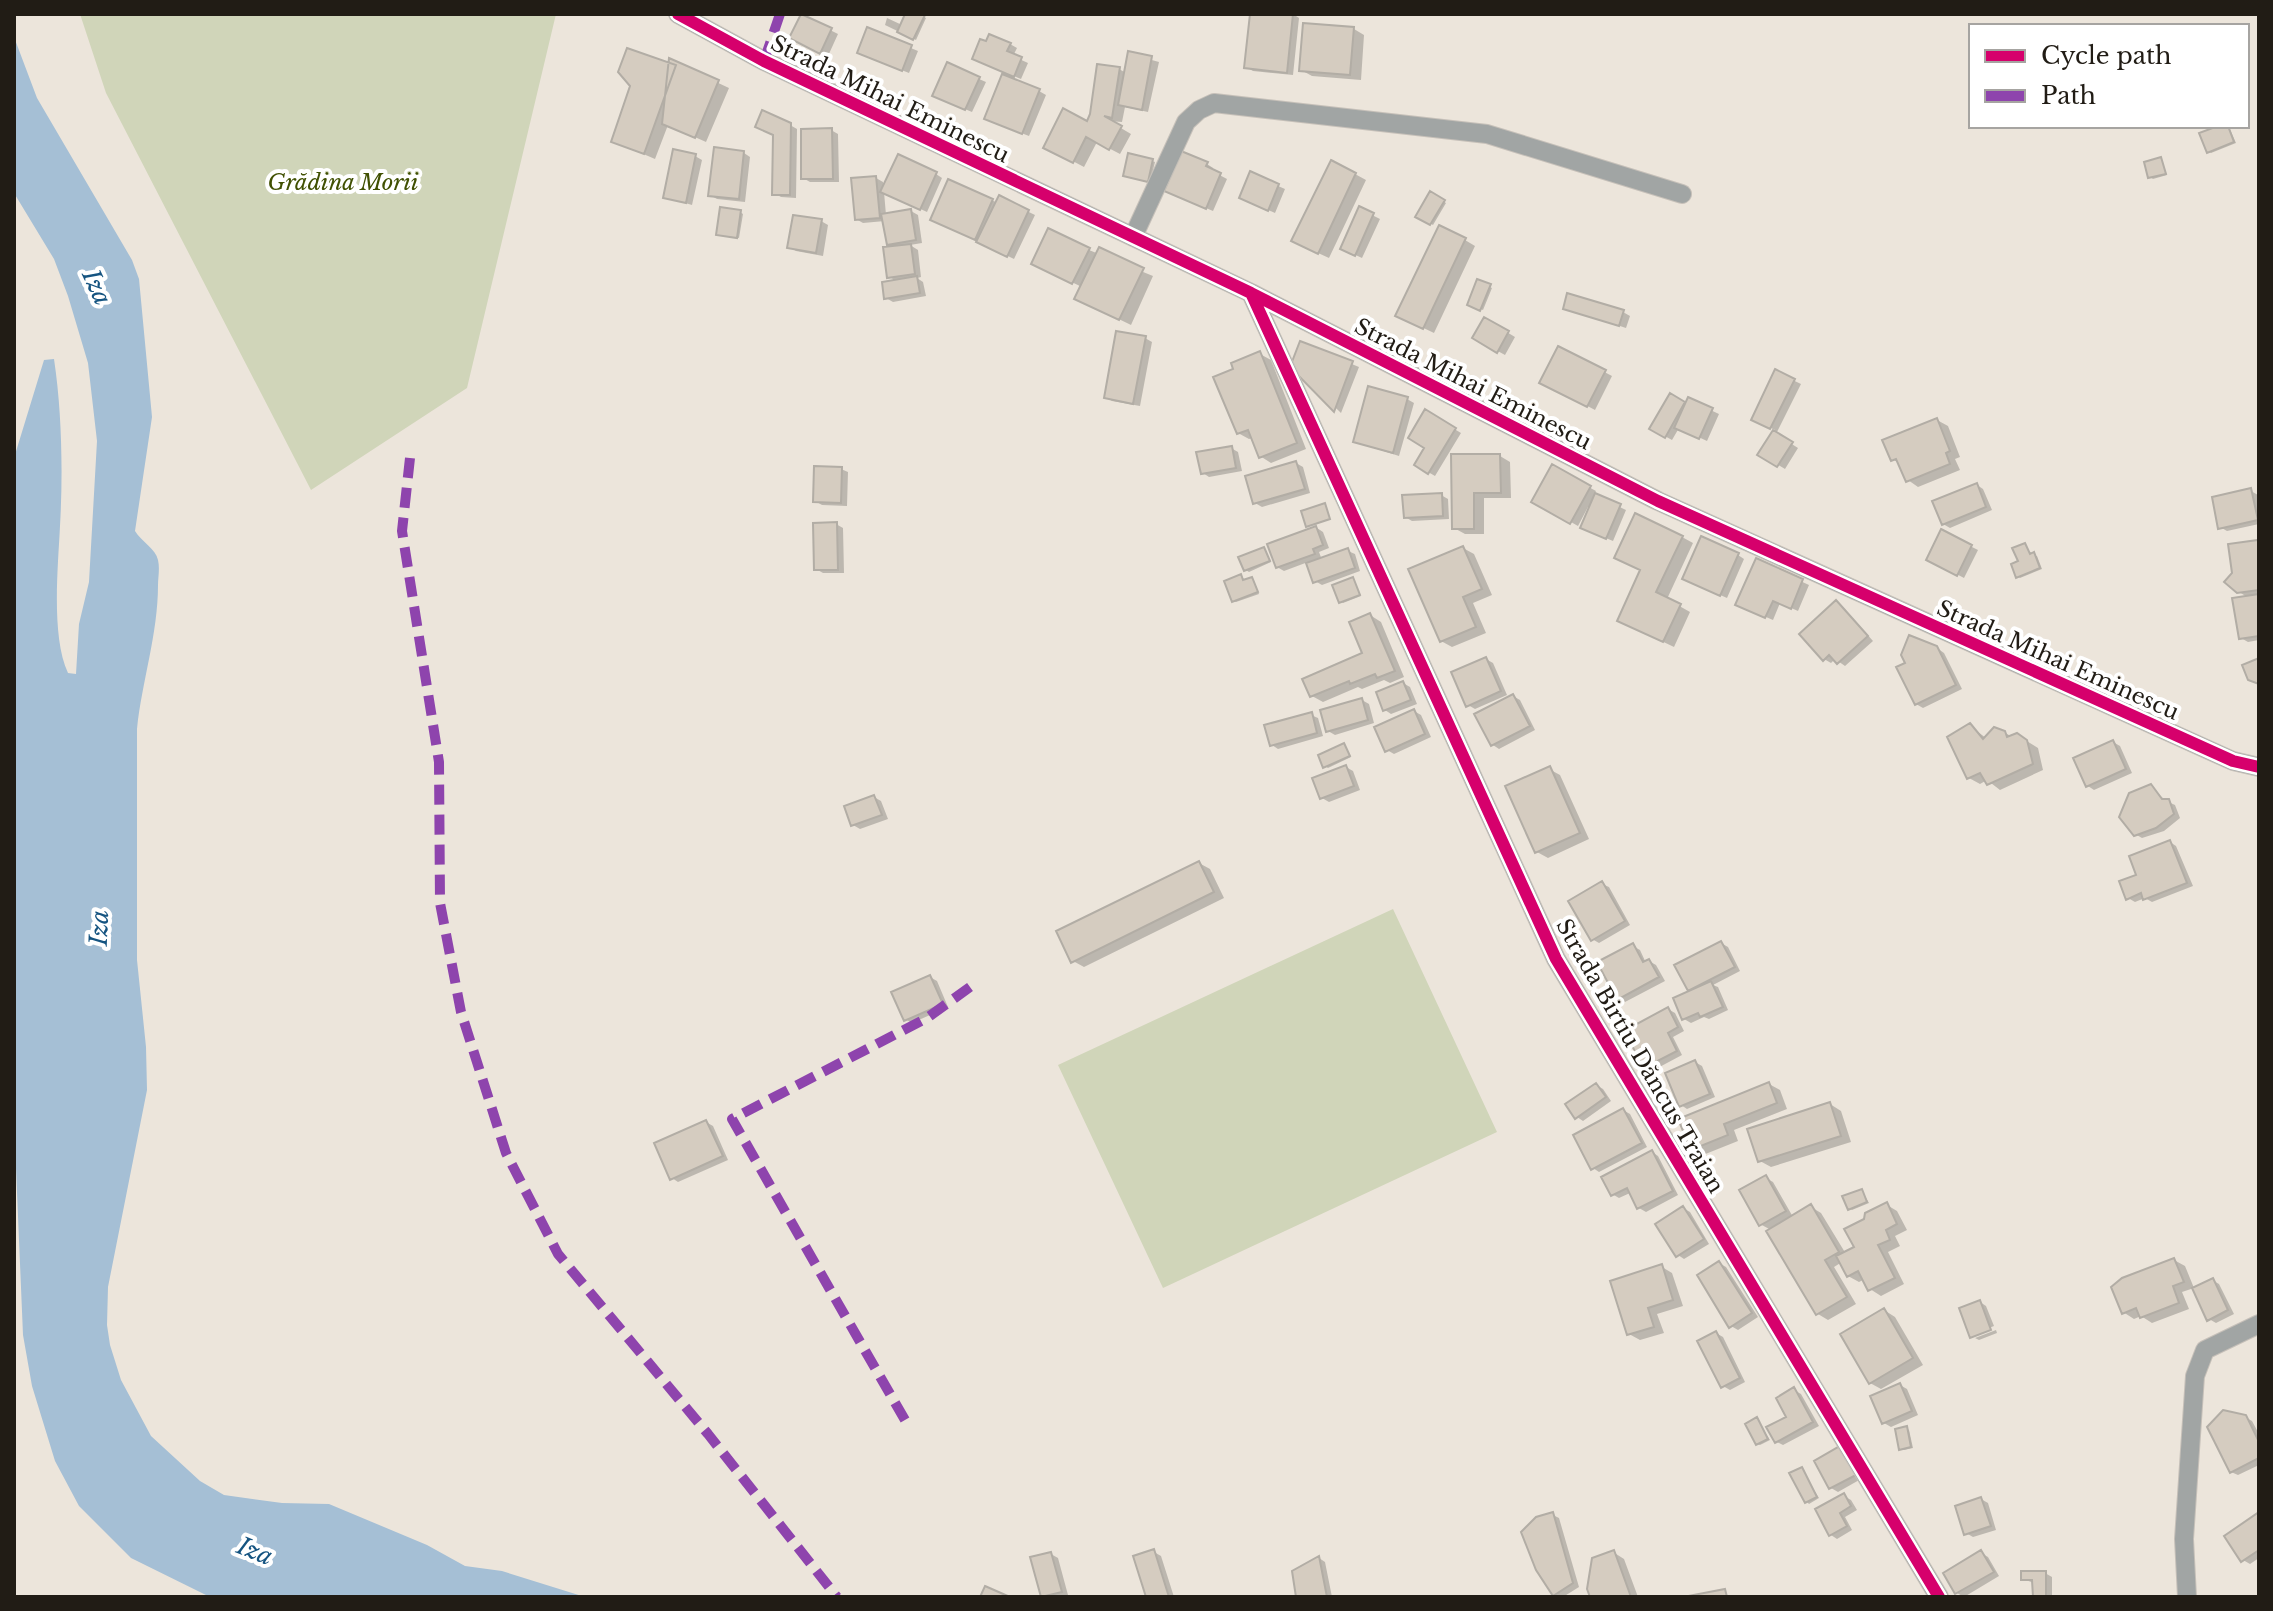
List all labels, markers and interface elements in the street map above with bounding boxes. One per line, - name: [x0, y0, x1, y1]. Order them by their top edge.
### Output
- legend: [1969, 24, 2249, 128]
- street label: Strada Mihai Eminescu: [766, 29, 1014, 169]
- text: Cycle path: [2041, 41, 2172, 70]
- text: Path: [2041, 81, 2096, 110]
- park label: Grădina Morii: [268, 169, 419, 196]
- water label: Iza: [76, 264, 118, 309]
- street label: Strada Mihai Eminescu: [1350, 312, 1596, 456]
- street label: Strada Mihai Eminescu: [1933, 594, 2183, 726]
- water label: Iza: [84, 910, 114, 947]
- street label: Strada Birtiu Dăncus Traian: [1550, 914, 1730, 1198]
- water label: Iza: [232, 1530, 277, 1571]

